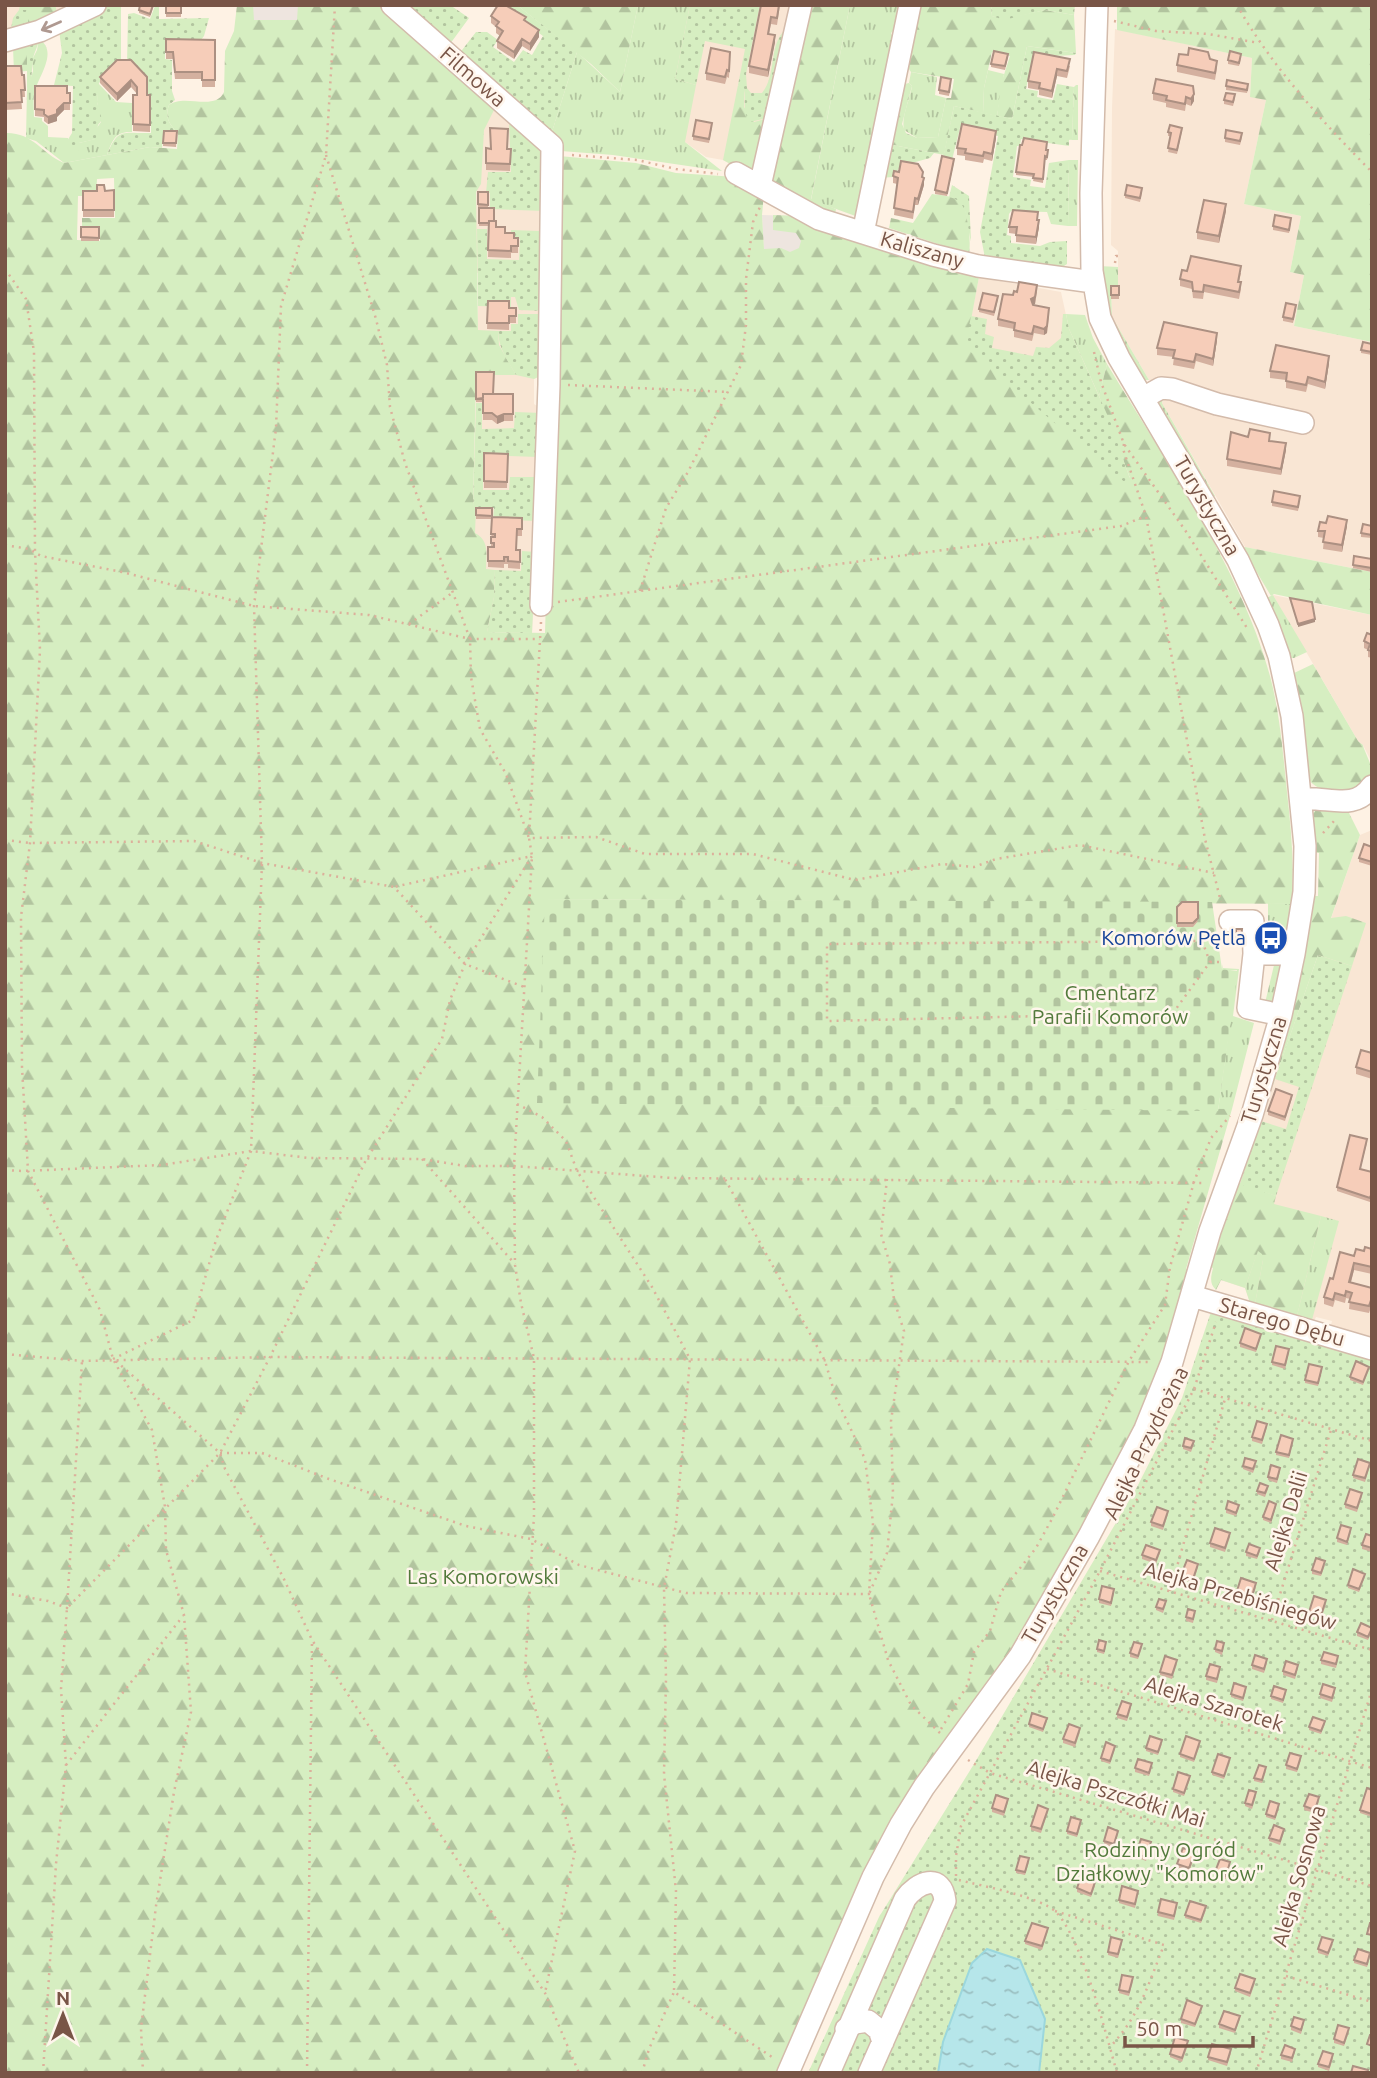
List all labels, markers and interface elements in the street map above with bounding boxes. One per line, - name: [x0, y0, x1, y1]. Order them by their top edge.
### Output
- one-way arrow: [41, 20, 63, 33]
- street label: Filmowa: [436, 41, 511, 111]
- street label: Kaliszany: [878, 226, 967, 272]
- street label: Turystyczna: [1170, 451, 1246, 560]
- bus stop icon: Komorów Pętla: [1252, 919, 1290, 957]
- place label: Komorów Pętla: [1101, 925, 1246, 949]
- park label: Cmentarz Parafii Komorów: [1032, 980, 1188, 1028]
- street label: Turystyczna: [1235, 1013, 1291, 1126]
- street label: Starego Dębu: [1217, 1292, 1348, 1350]
- street label: Alejka Przydrożna: [1098, 1362, 1193, 1523]
- street label: Alejka Dalii: [1258, 1468, 1312, 1574]
- street label: Turystyczna: [1016, 1539, 1092, 1648]
- street label: Alejka Przebiśniegów: [1141, 1556, 1339, 1634]
- park label: Las Komorowski: [407, 1564, 559, 1588]
- street label: Alejka Szarotek: [1142, 1671, 1287, 1736]
- street label: Alejka Pszczółki Mai: [1024, 1755, 1208, 1832]
- street label: Alejka Sosnowa: [1266, 1802, 1330, 1949]
- park label: Rodzinny Ogród Działkowy "Komorów": [1056, 1837, 1264, 1885]
- north arrow: [28, 1980, 98, 2050]
- text: N: [56, 1987, 70, 2009]
- scale bar: [1125, 2004, 1253, 2048]
- text: 50 m: [1136, 2016, 1183, 2040]

